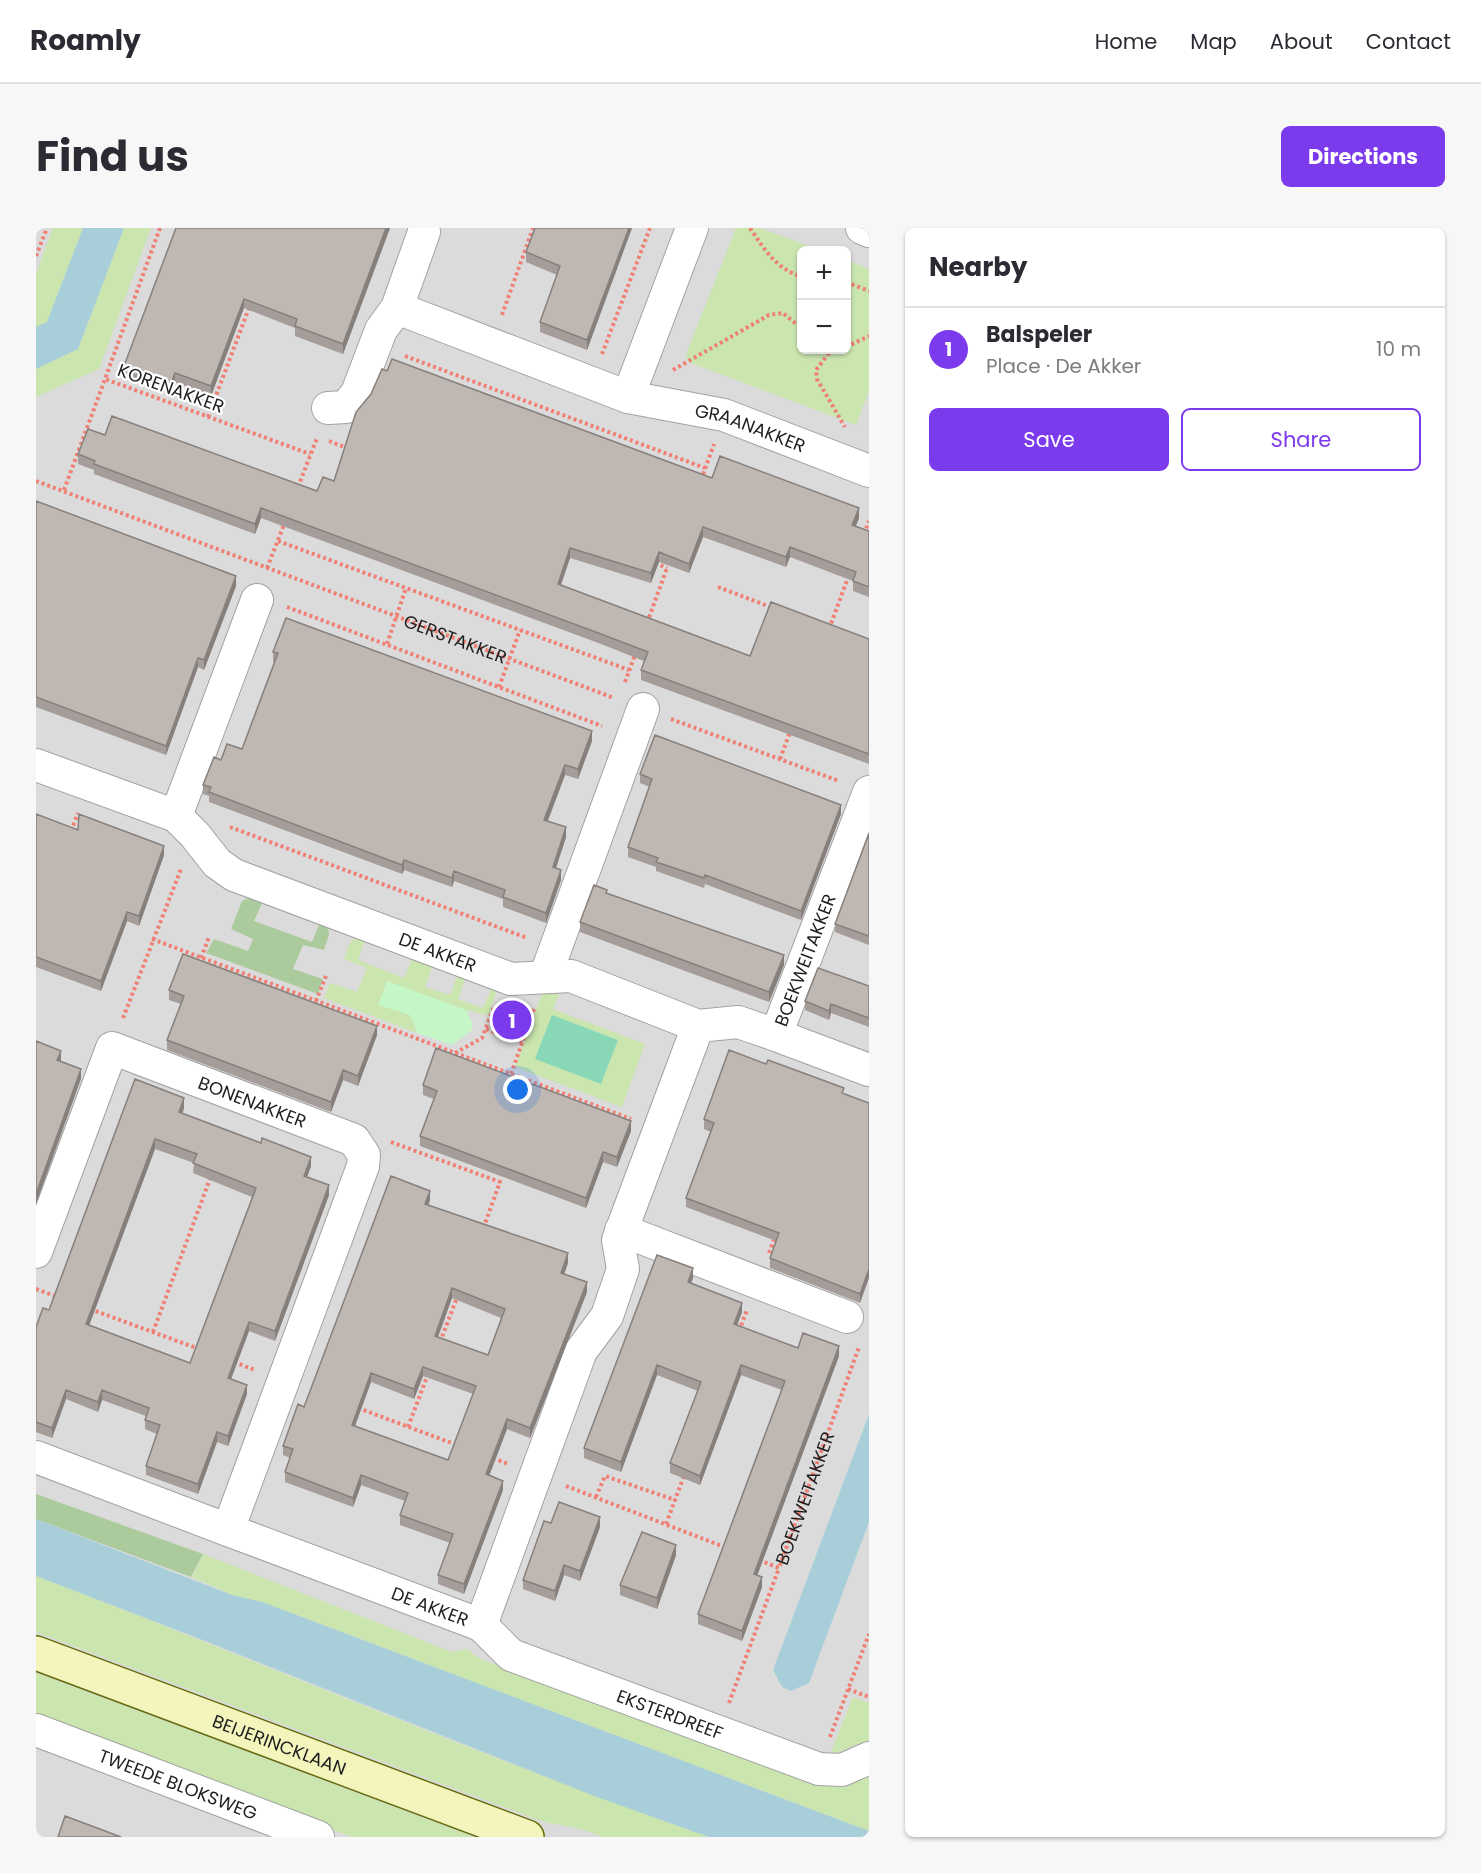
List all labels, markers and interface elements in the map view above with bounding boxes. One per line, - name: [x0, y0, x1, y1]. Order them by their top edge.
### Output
- text: Roamly: [30, 21, 141, 60]
- text: Home: [1095, 27, 1157, 56]
- text: Map: [1190, 27, 1237, 56]
- text: About: [1270, 27, 1333, 56]
- text: Contact: [1366, 27, 1451, 56]
- button: Directions: [1281, 126, 1445, 187]
- text: Find us: [36, 127, 189, 186]
- map controls: [797, 246, 851, 354]
- button: +: [797, 246, 851, 300]
- text: Nearby: [929, 249, 1027, 285]
- button: −: [797, 300, 851, 354]
- text: Balspeler: [986, 319, 1092, 350]
- text: 1: [945, 335, 952, 363]
- text: 10 m: [1376, 335, 1421, 363]
- text: Place · De Akker: [986, 352, 1141, 380]
- street label: KORENAKKER: [114, 357, 228, 419]
- street label: GRAANAKKER: [693, 397, 809, 458]
- button: Save: [929, 408, 1169, 471]
- button: Share: [1181, 408, 1421, 471]
- street label: GERSTAKKER: [400, 608, 511, 669]
- street label: BOEKWEITAKKER: [768, 890, 842, 1030]
- street label: DE AKKER: [396, 926, 480, 977]
- pin: 1: [492, 998, 532, 1042]
- street label: BONENAKKER: [195, 1070, 310, 1133]
- your location: [503, 1075, 532, 1104]
- street label: BOEKWEITAKKER: [769, 1428, 840, 1568]
- street label: DE AKKER: [388, 1580, 472, 1632]
- street label: EKSTERDREEF: [613, 1683, 727, 1745]
- street label: BEIJERINCKLAAN: [209, 1708, 350, 1781]
- street label: TWEEDE BLOKSWEG: [95, 1742, 261, 1825]

